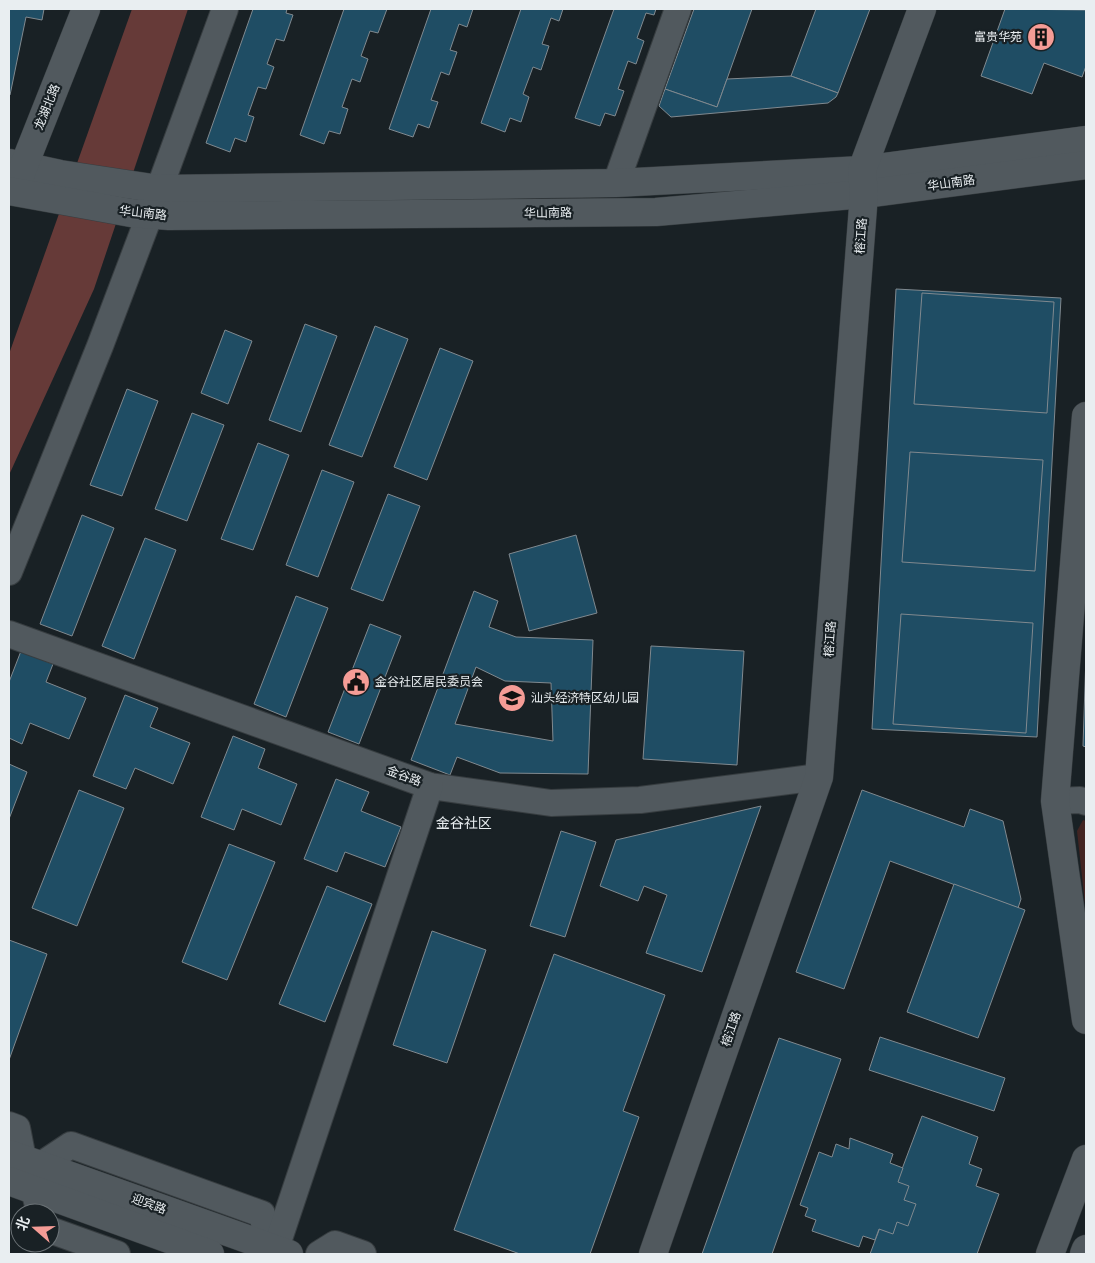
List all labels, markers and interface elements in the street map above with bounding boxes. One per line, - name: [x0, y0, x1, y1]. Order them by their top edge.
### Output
- building icon: 富贵华苑: [1026, 22, 1056, 52]
- place label: 富贵华苑: [974, 30, 1022, 44]
- street label: 龙湖北路: [32, 82, 62, 132]
- street label: 华山南路: [926, 173, 976, 193]
- street label: 华山南路: [118, 204, 168, 222]
- street label: 华山南路: [524, 206, 572, 220]
- street label: 榕江路: [853, 218, 869, 254]
- street label: 榕江路: [822, 621, 838, 657]
- public building icon: 金谷社区居民委员会: [341, 667, 371, 697]
- place label: 金谷社区居民委员会: [375, 675, 483, 689]
- school or university icon: 汕头经济特区幼儿园: [497, 683, 527, 713]
- place label: 汕头经济特区幼儿园: [531, 691, 639, 705]
- street label: 金谷路: [385, 763, 423, 789]
- district label: 金谷社区: [436, 815, 492, 831]
- street label: 榕江路: [719, 1010, 743, 1048]
- street label: 迎宾路: [130, 1191, 168, 1217]
- north arrow: [10, 1203, 60, 1253]
- text: 北: [13, 1214, 33, 1233]

